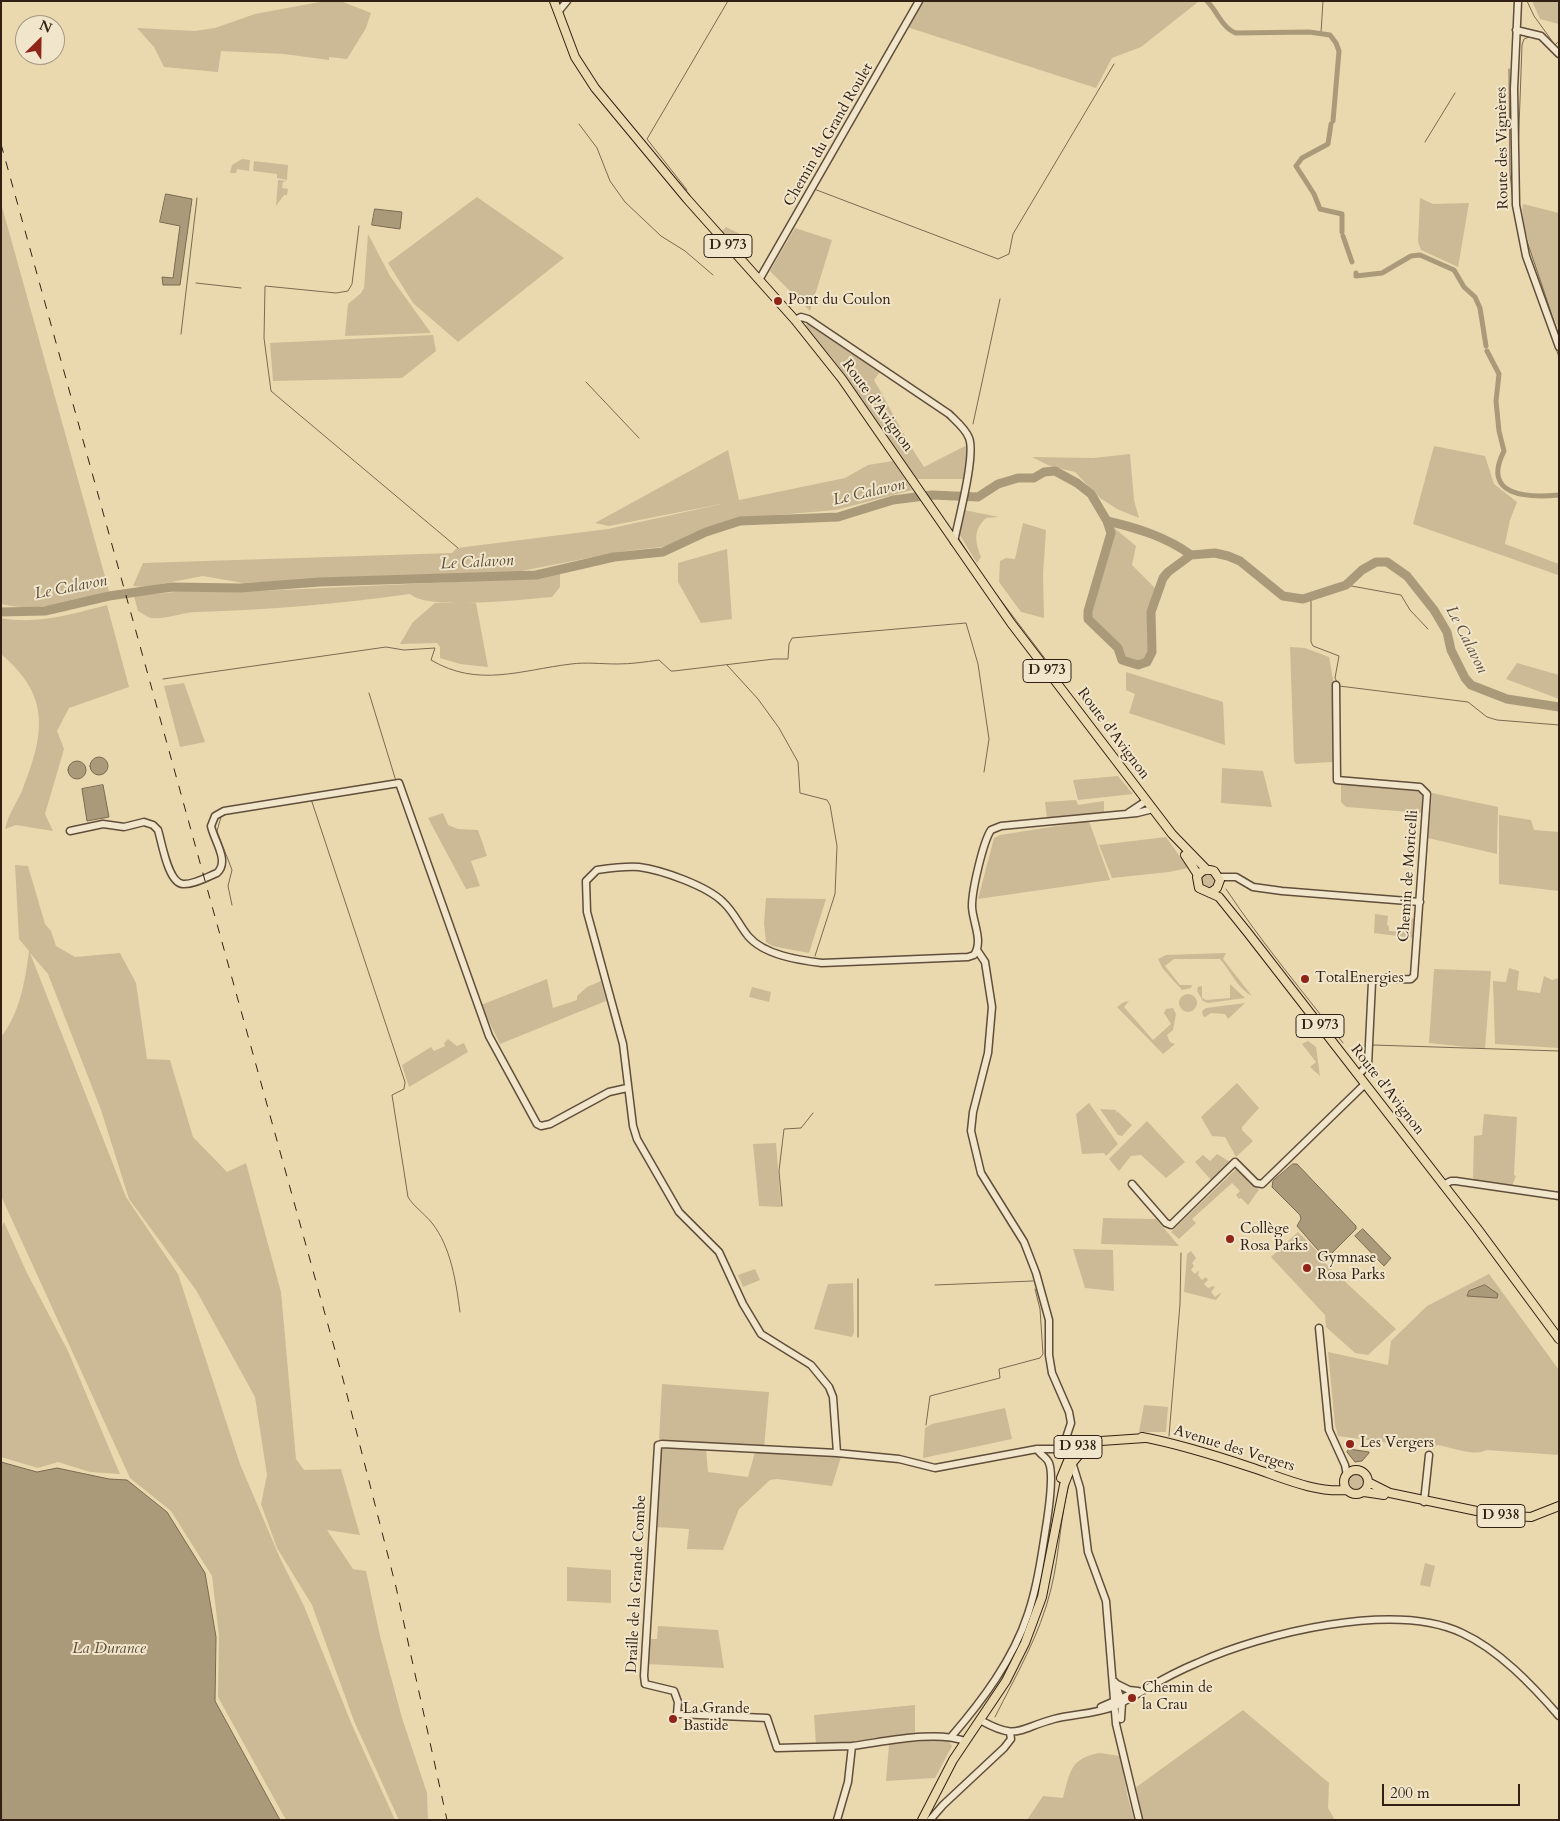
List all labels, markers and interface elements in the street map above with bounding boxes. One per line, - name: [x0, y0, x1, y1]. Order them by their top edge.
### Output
- north arrow: [15, 15, 65, 65]
- text: N: [36, 16, 55, 38]
- street label: Chemin du Grand Roulet: [781, 60, 877, 210]
- street label: Route des Vignères: [1493, 87, 1513, 209]
- road number: D 973: [704, 235, 752, 258]
- place label: Pont du Coulon: [788, 292, 891, 310]
- marker: Pont du Coulon: [772, 295, 784, 307]
- street label: Route d'Avignon: [837, 356, 917, 456]
- water label: Le Calavon: [831, 475, 907, 511]
- water label: Le Calavon: [440, 551, 514, 575]
- water label: Le Calavon: [33, 572, 109, 604]
- water label: Le Calavon: [1441, 603, 1491, 677]
- road number: D 973: [1023, 659, 1071, 682]
- street label: Route d'Avignon: [1073, 685, 1153, 783]
- street label: Chemin de Moricelli: [1395, 809, 1423, 943]
- place label: TotalEnergies: [1315, 970, 1404, 988]
- marker: TotalEnergies: [1299, 973, 1311, 985]
- road number: D 973: [1296, 1014, 1344, 1038]
- street label: Route d'Avignon: [1346, 1041, 1428, 1139]
- place label: Collège Rosa Parks: [1240, 1221, 1308, 1256]
- marker: Collège Rosa Parks: [1224, 1233, 1236, 1245]
- place label: Gymnase Rosa Parks: [1317, 1250, 1385, 1285]
- marker: Gymnase Rosa Parks: [1301, 1262, 1313, 1274]
- street label: Avenue des Vergers: [1171, 1422, 1297, 1476]
- road number: D 938: [1054, 1435, 1102, 1458]
- place label: Les Vergers: [1360, 1435, 1434, 1453]
- marker: Les Vergers: [1344, 1438, 1356, 1450]
- street label: Draille de la Grande Combe: [623, 1495, 651, 1673]
- road number: D 938: [1477, 1504, 1525, 1528]
- water label: La Durance: [72, 1639, 146, 1659]
- place label: Chemin de la Crau: [1142, 1680, 1213, 1715]
- marker: Chemin de la Crau: [1126, 1692, 1138, 1704]
- place label: La Grande Bastide: [683, 1701, 750, 1736]
- marker: La Grande Bastide: [667, 1713, 679, 1725]
- scale bar: [1385, 1774, 1522, 1806]
- text: 200 m: [1390, 1783, 1430, 1803]

